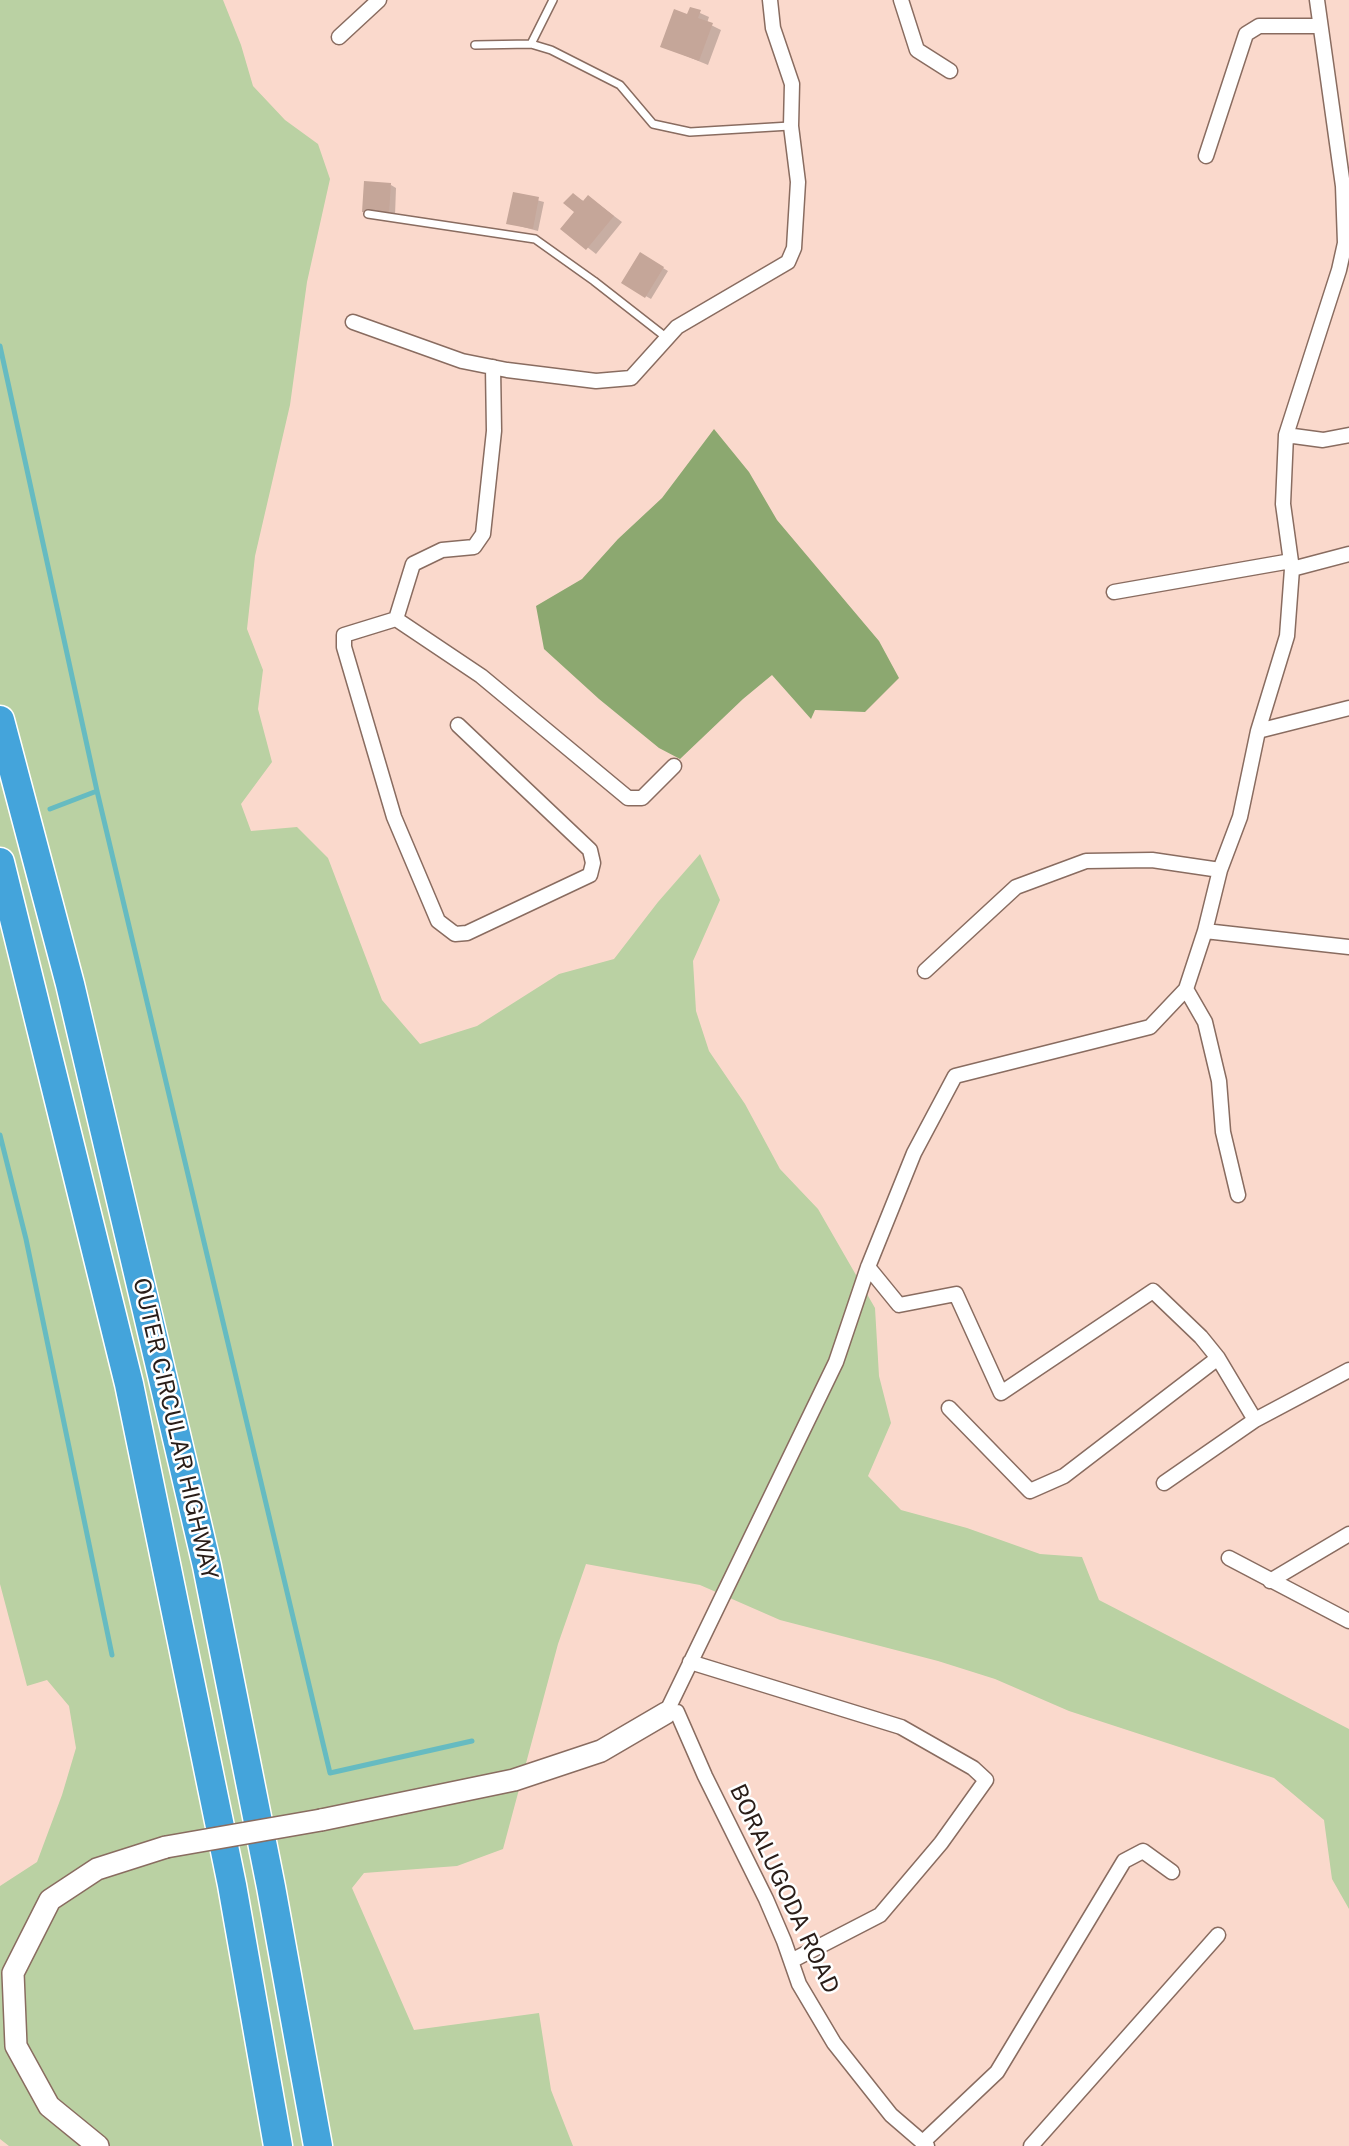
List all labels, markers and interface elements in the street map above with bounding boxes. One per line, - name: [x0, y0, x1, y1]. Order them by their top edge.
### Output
- street label: OUTER CIRCULAR HIGHWAY: [127, 1275, 223, 1583]
- street label: BORALUGODA ROAD: [723, 1780, 845, 1998]

